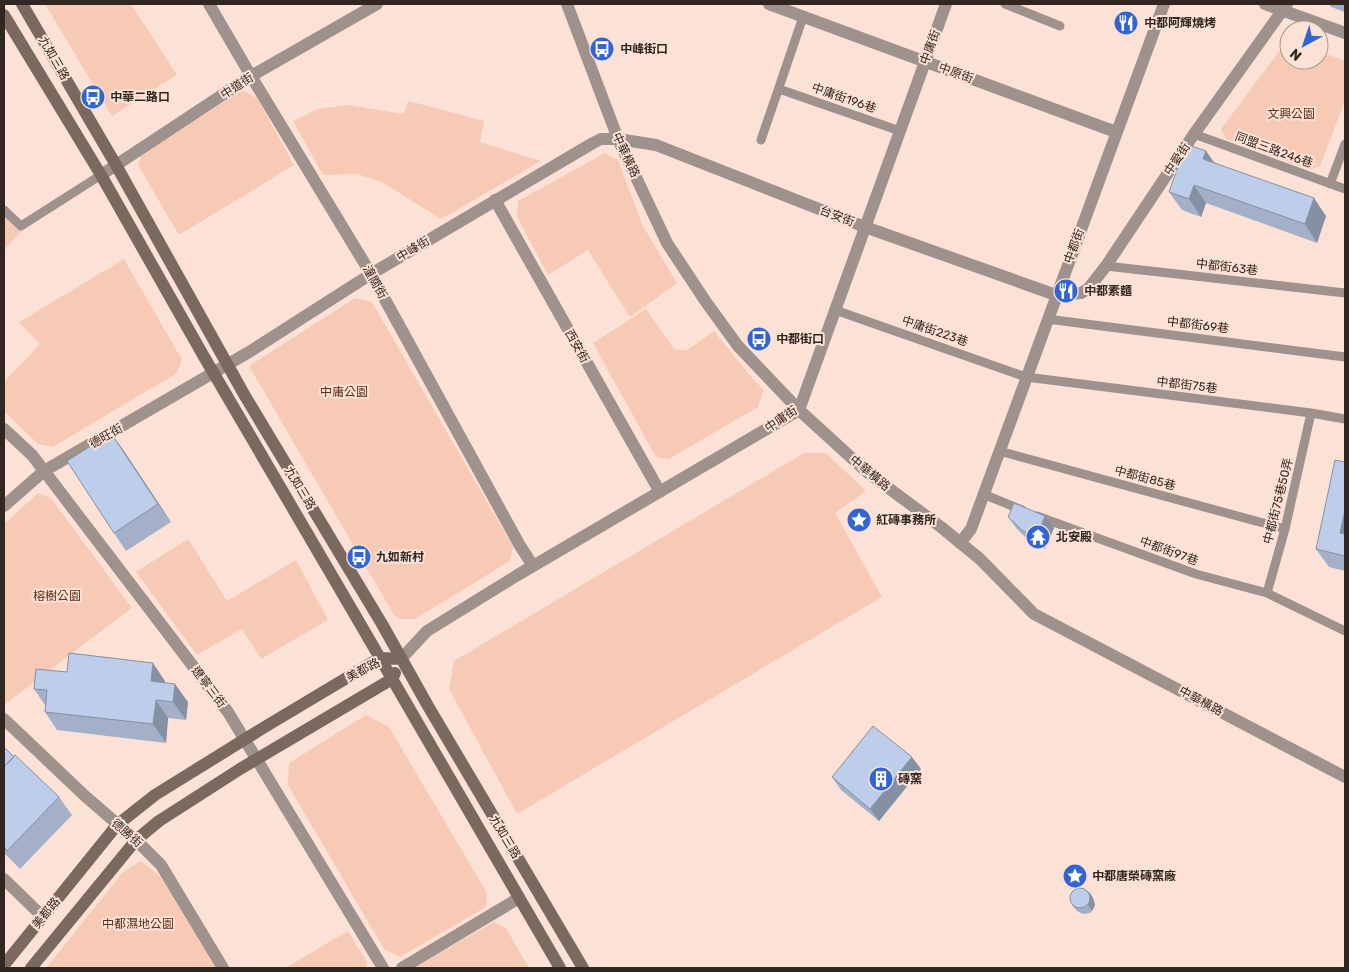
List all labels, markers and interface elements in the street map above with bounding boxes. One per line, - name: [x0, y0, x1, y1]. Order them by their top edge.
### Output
- restaurant icon: 中都阿輝燒烤: [1113, 10, 1139, 36]
- place label: 中都阿輝燒烤: [1144, 16, 1216, 30]
- north arrow: [1279, 20, 1329, 70]
- street label: 中庸街: [917, 28, 943, 66]
- street label: 九如三路: [36, 34, 72, 82]
- bus stop icon: 中峰街口: [589, 36, 615, 62]
- place label: 中峰街口: [620, 42, 668, 56]
- text: N: [1287, 45, 1305, 64]
- street label: 中原街: [937, 60, 975, 86]
- street label: 中道街: [218, 70, 256, 102]
- street label: 中庸街196巷: [810, 80, 878, 116]
- bus stop icon: 中華二路口: [80, 84, 106, 110]
- place label: 中華二路口: [110, 90, 170, 104]
- park label: 文興公園: [1267, 107, 1315, 121]
- street label: 同盟三路246巷: [1233, 129, 1315, 171]
- street label: 中華橫路: [610, 130, 642, 180]
- street label: 中愛街: [1161, 140, 1193, 178]
- street label: 台安街: [818, 203, 856, 229]
- street label: 中都街: [1061, 227, 1087, 265]
- street label: 中峰街: [394, 234, 432, 264]
- street label: 中都街63巷: [1195, 256, 1259, 278]
- street label: 潼關街: [360, 263, 390, 301]
- restaurant icon: 中都素麵: [1053, 278, 1079, 304]
- place label: 中都素麵: [1084, 284, 1132, 298]
- street label: 中庸街223巷: [900, 313, 970, 349]
- street label: 中都街69巷: [1166, 314, 1230, 336]
- bus stop icon: 中都街口: [746, 326, 772, 352]
- street label: 西安街: [562, 327, 592, 365]
- place label: 中都街口: [776, 332, 824, 346]
- street label: 中都街75巷: [1156, 374, 1218, 396]
- park label: 中庸公園: [320, 385, 368, 399]
- street label: 中庸街: [762, 403, 800, 435]
- street label: 德旺街: [87, 421, 125, 451]
- street label: 中華橫路: [847, 452, 893, 494]
- street label: 中都街75巷50弄: [1261, 457, 1295, 545]
- street label: 中都街85巷: [1113, 463, 1177, 493]
- street label: 九如三路: [282, 464, 318, 512]
- place icon: 紅磚事務所: [846, 507, 872, 533]
- place label: 紅磚事務所: [876, 513, 936, 527]
- temple icon: 北安殿: [1025, 524, 1051, 550]
- place label: 北安殿: [1056, 530, 1092, 544]
- street label: 中都街97巷: [1138, 534, 1200, 568]
- bus stop icon: 九如新村: [346, 544, 372, 570]
- place label: 九如新村: [376, 550, 424, 564]
- park label: 榕樹公園: [33, 589, 81, 603]
- street label: 美都路: [344, 655, 382, 685]
- street label: 遼寧三街: [189, 664, 229, 710]
- street label: 中華橫路: [1177, 684, 1225, 718]
- building icon: 磚窯: [868, 766, 894, 792]
- place label: 磚窯: [898, 772, 922, 786]
- street label: 九如三路: [487, 813, 523, 861]
- street label: 德勝街: [109, 816, 145, 850]
- place icon: 中都唐榮磚窯廠: [1062, 863, 1088, 889]
- place label: 中都唐榮磚窯廠: [1092, 869, 1176, 883]
- street label: 美都路: [29, 895, 63, 931]
- park label: 中都濕地公園: [102, 917, 174, 931]

